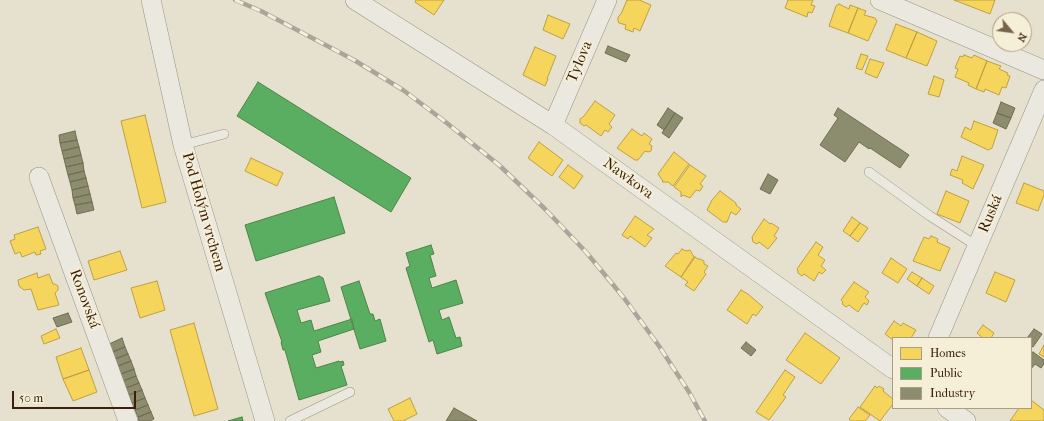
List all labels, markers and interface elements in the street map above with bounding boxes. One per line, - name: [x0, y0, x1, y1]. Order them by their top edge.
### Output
- north arrow: [992, 12, 1032, 52]
- text: N: [1014, 31, 1030, 44]
- street label: Tylova: [563, 39, 597, 85]
- street label: Pod Holým vrchem: [177, 150, 229, 274]
- street label: Nawkova: [599, 155, 657, 203]
- street label: Ruská: [975, 192, 1007, 236]
- street label: Ronovská: [65, 267, 103, 331]
- legend: [892, 337, 1032, 409]
- text: Homes: [930, 346, 966, 360]
- text: Public: [930, 366, 962, 380]
- scale bar: [14, 383, 138, 409]
- text: Industry: [930, 386, 975, 400]
- text: 50 m: [19, 391, 43, 405]

